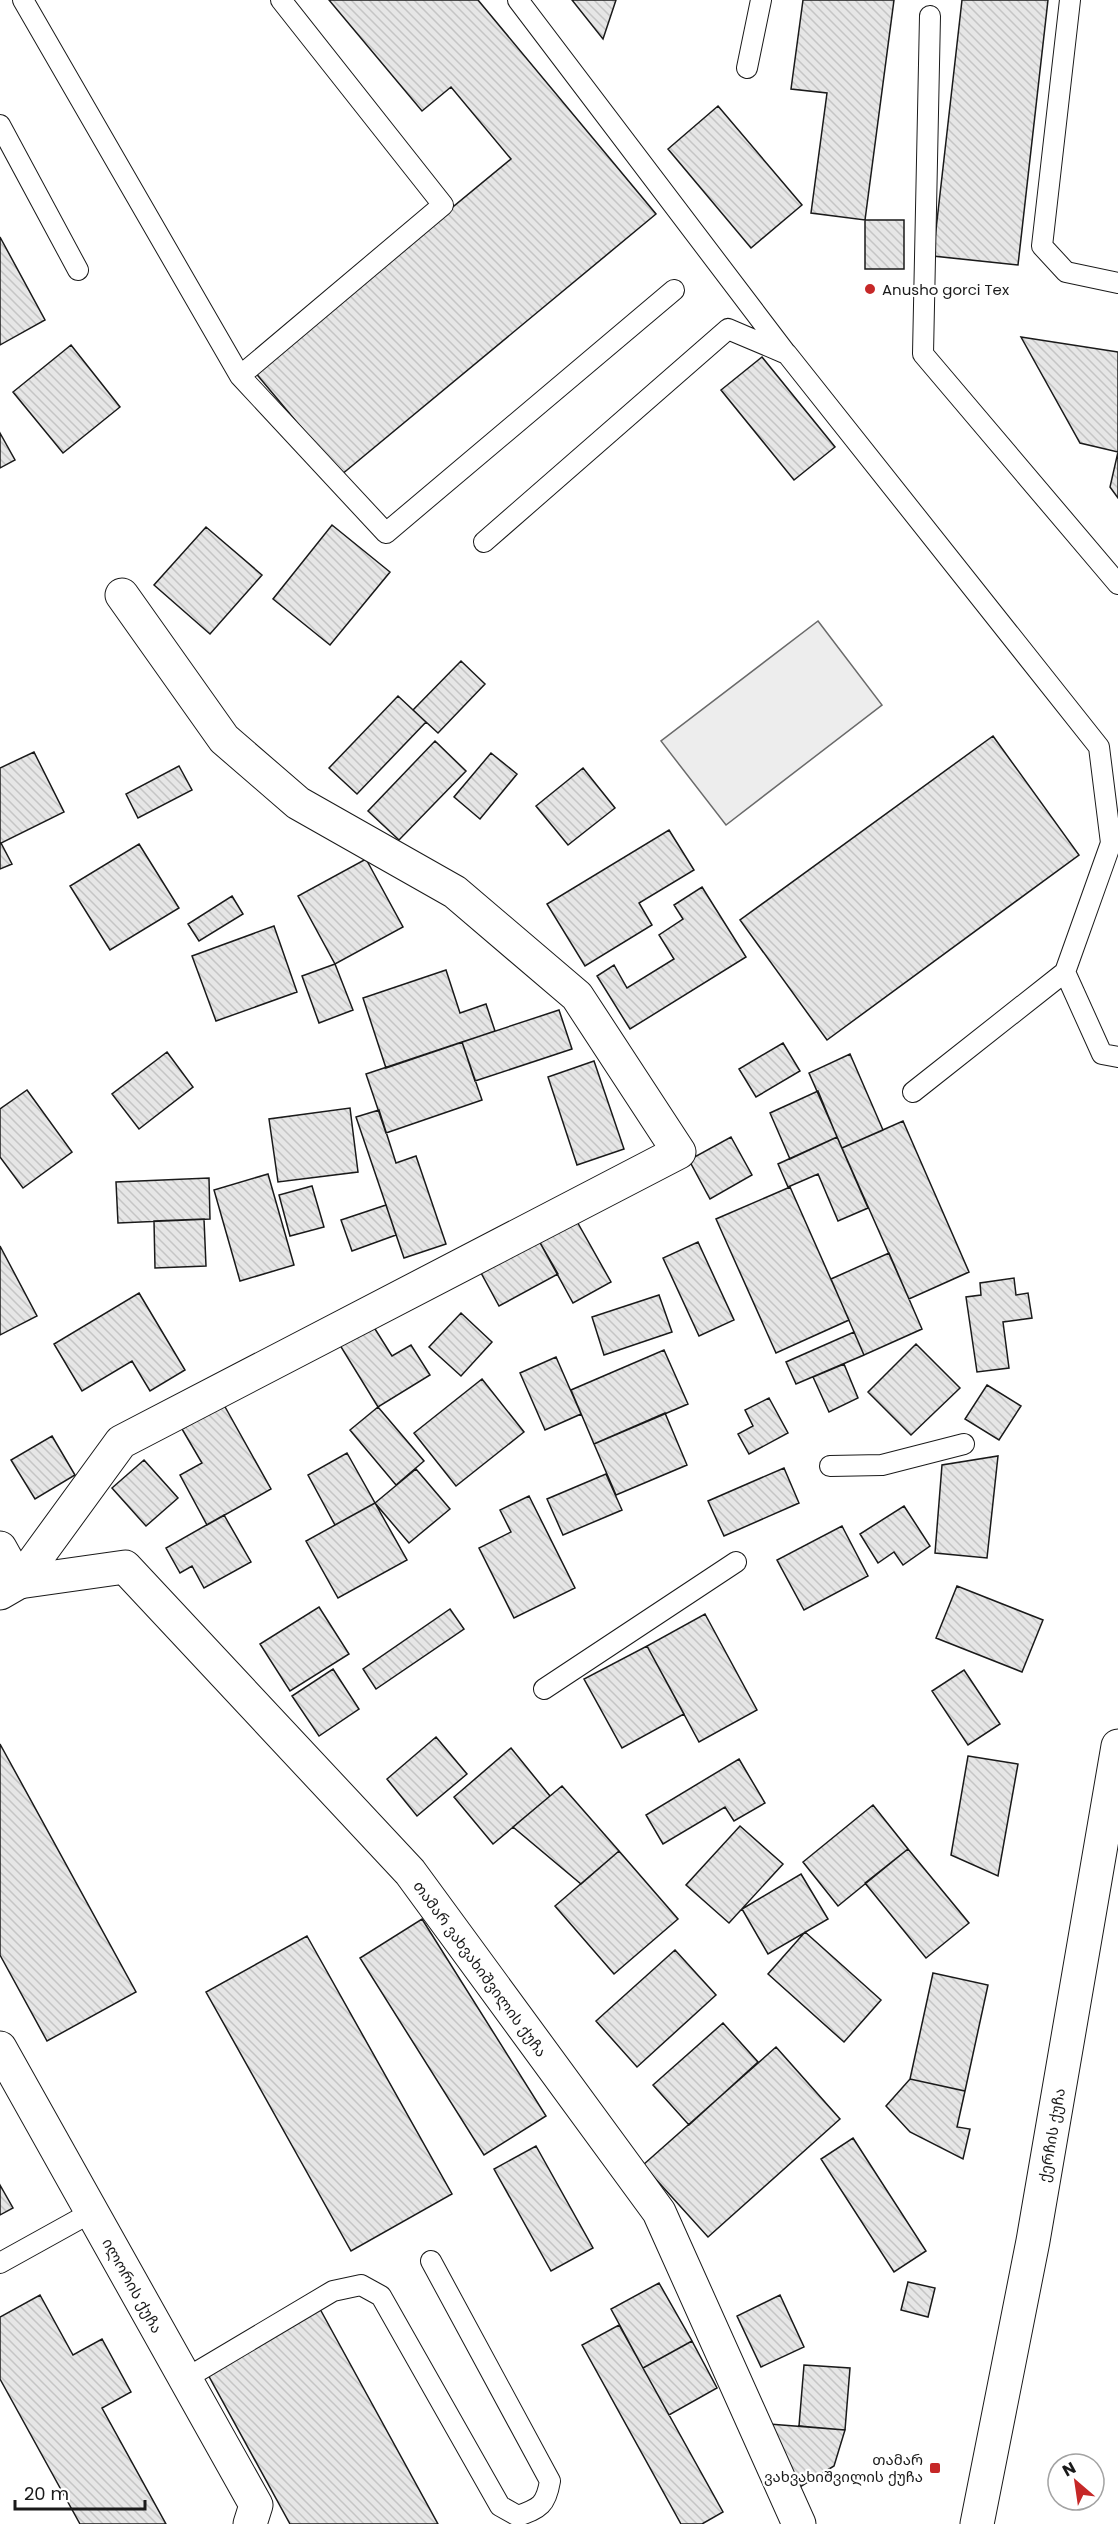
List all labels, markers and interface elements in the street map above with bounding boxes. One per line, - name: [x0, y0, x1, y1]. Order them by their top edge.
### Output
- place label: Anusho gorci Tex: [882, 279, 1009, 300]
- marker: Anusho gorci Tex: [863, 282, 877, 296]
- street label: თამარ ვახვახიშვილის ქუჩა: [409, 1876, 552, 2061]
- street label: ქერჩის ქუჩა: [1033, 2086, 1070, 2184]
- street label: ილორის ქუჩა: [98, 2234, 168, 2337]
- place label: თამარ ვახვახიშვილის ქუჩა: [764, 2449, 923, 2487]
- north arrow: [1046, 2452, 1106, 2512]
- text: N: [1058, 2456, 1080, 2482]
- marker: თამარ ვახვახიშვილის ქუჩა: [928, 2461, 942, 2475]
- scale bar: [15, 2473, 146, 2511]
- text: 20 m: [24, 2481, 69, 2506]

